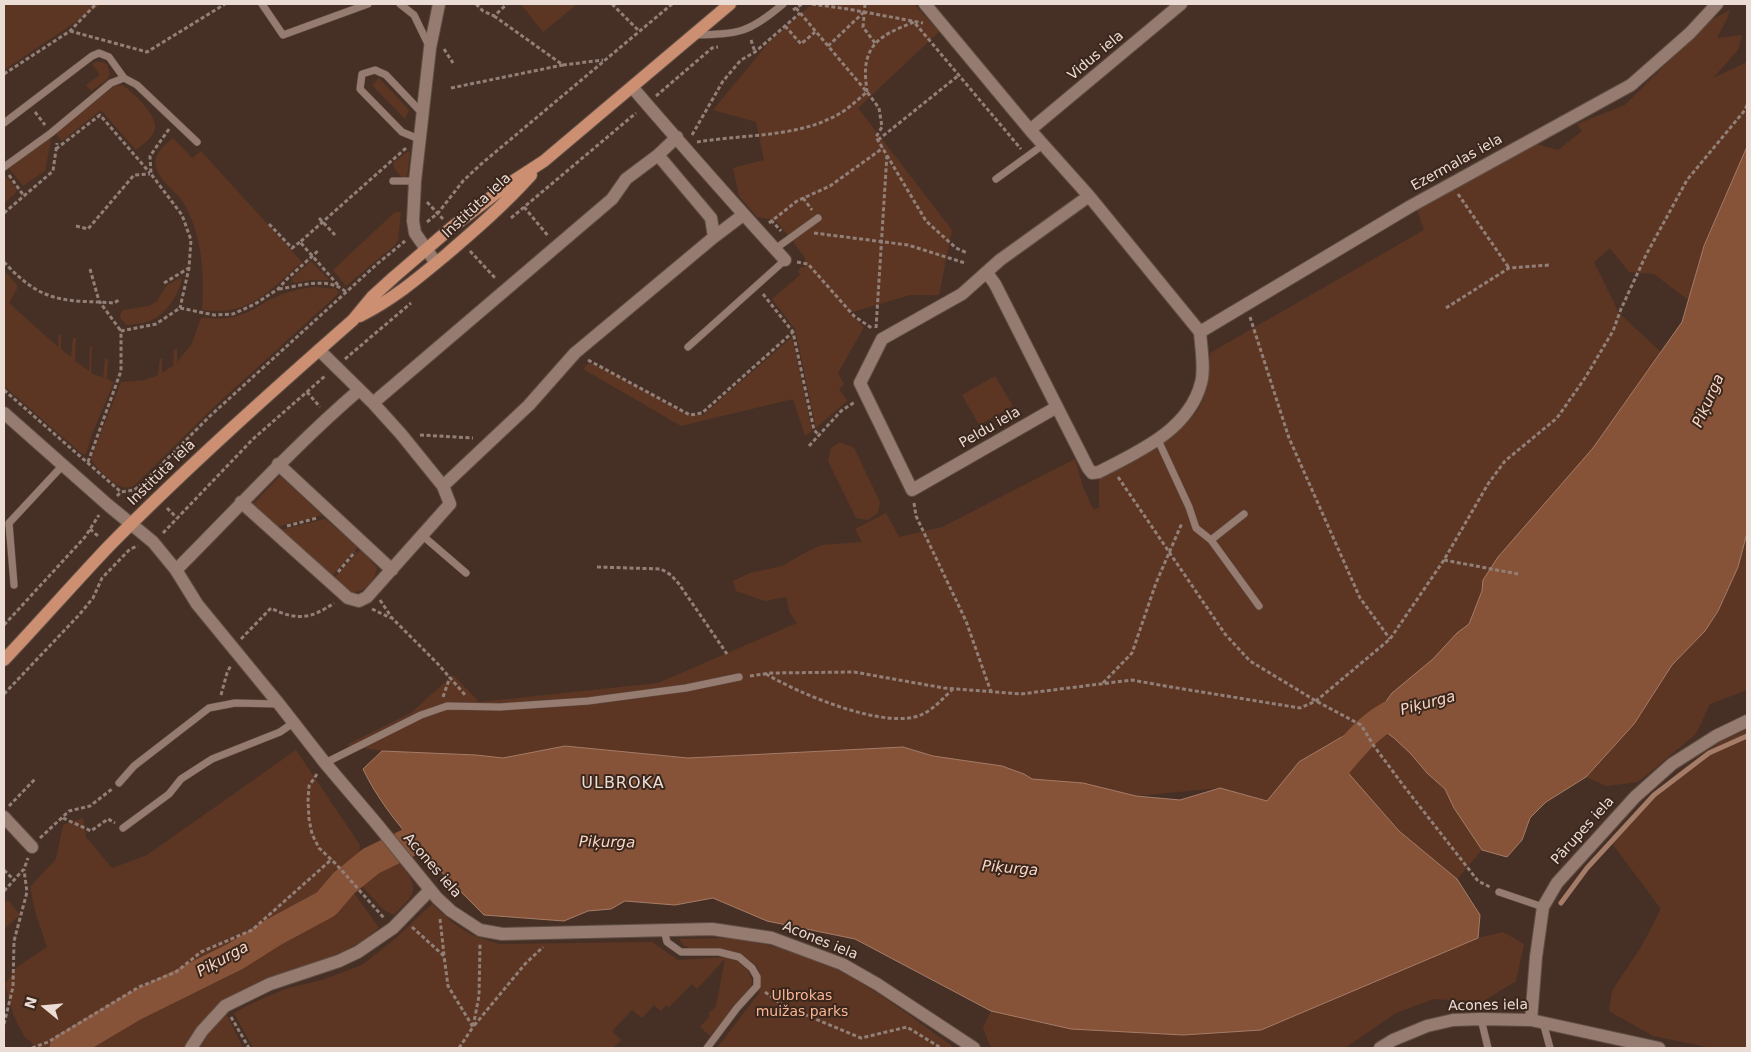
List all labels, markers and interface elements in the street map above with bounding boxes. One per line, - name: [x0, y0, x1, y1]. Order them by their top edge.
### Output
- street label: Vidus iela: [1065, 28, 1127, 84]
- street label: Ezermalas iela: [1408, 131, 1506, 195]
- street label: Institūta iela: [439, 170, 515, 242]
- water label: Piķurga: [1689, 372, 1729, 430]
- street label: Peldu iela: [957, 404, 1023, 452]
- street label: Institūta iela: [125, 437, 199, 509]
- water label: Piķurga: [1398, 688, 1458, 720]
- district label: ULBROKA: [580, 774, 666, 794]
- street label: Pārupes iela: [1548, 793, 1618, 869]
- street label: Acones iela: [399, 830, 465, 902]
- water label: Piķurga: [579, 834, 635, 852]
- water label: Piķurga: [981, 858, 1039, 880]
- street label: Acones iela: [780, 918, 860, 964]
- water label: Piķurga: [194, 938, 252, 982]
- north arrow: [20, 982, 70, 1032]
- park label: Ulbrokas muižas parks: [756, 988, 848, 1020]
- text: N: [21, 995, 40, 1011]
- street label: Acones iela: [1448, 997, 1528, 1015]

